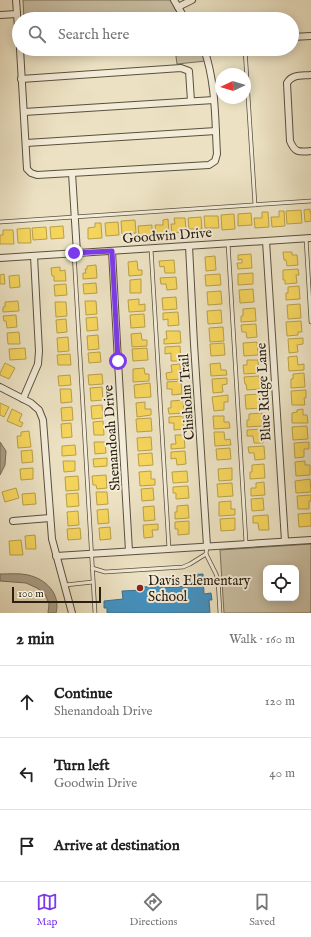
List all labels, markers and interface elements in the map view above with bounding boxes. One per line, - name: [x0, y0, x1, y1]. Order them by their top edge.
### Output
- search box: [12, 12, 299, 56]
- icon: search: [26, 23, 48, 45]
- text: Search here: [58, 25, 129, 44]
- north arrow: [215, 68, 251, 104]
- street label: Goodwin Drive: [122, 224, 213, 248]
- route end: [65, 244, 83, 262]
- street label: Blue Ridge Lane: [252, 342, 276, 442]
- route start: [109, 352, 127, 370]
- street label: Chisholm Trail: [175, 353, 199, 441]
- street label: Shenandoah Drive: [99, 384, 125, 492]
- map controls: [263, 565, 299, 601]
- button: locate: [263, 565, 299, 601]
- place label: Davis Elementary School: [148, 572, 251, 606]
- marker: Davis Elementary School: [135, 583, 145, 593]
- scale bar: [12, 585, 101, 604]
- text: 100 m: [18, 587, 44, 601]
- text: 2 min: [16, 629, 54, 650]
- text: Walk · 160 m: [229, 631, 295, 648]
- text: Continue: [54, 684, 112, 703]
- icon: ahead: [16, 691, 38, 713]
- text: 120 m: [265, 693, 295, 710]
- text: Shenandoah Drive: [54, 703, 153, 720]
- text: Turn left: [54, 756, 110, 775]
- icon: left: [16, 763, 38, 785]
- text: 40 m: [269, 765, 295, 782]
- text: Goodwin Drive: [54, 775, 137, 792]
- icon: arrive: [16, 835, 38, 857]
- text: Arrive at destination: [54, 836, 180, 855]
- tab: Map: [36, 891, 58, 929]
- tab: Directions: [130, 891, 177, 929]
- tab: Saved: [249, 891, 275, 929]

